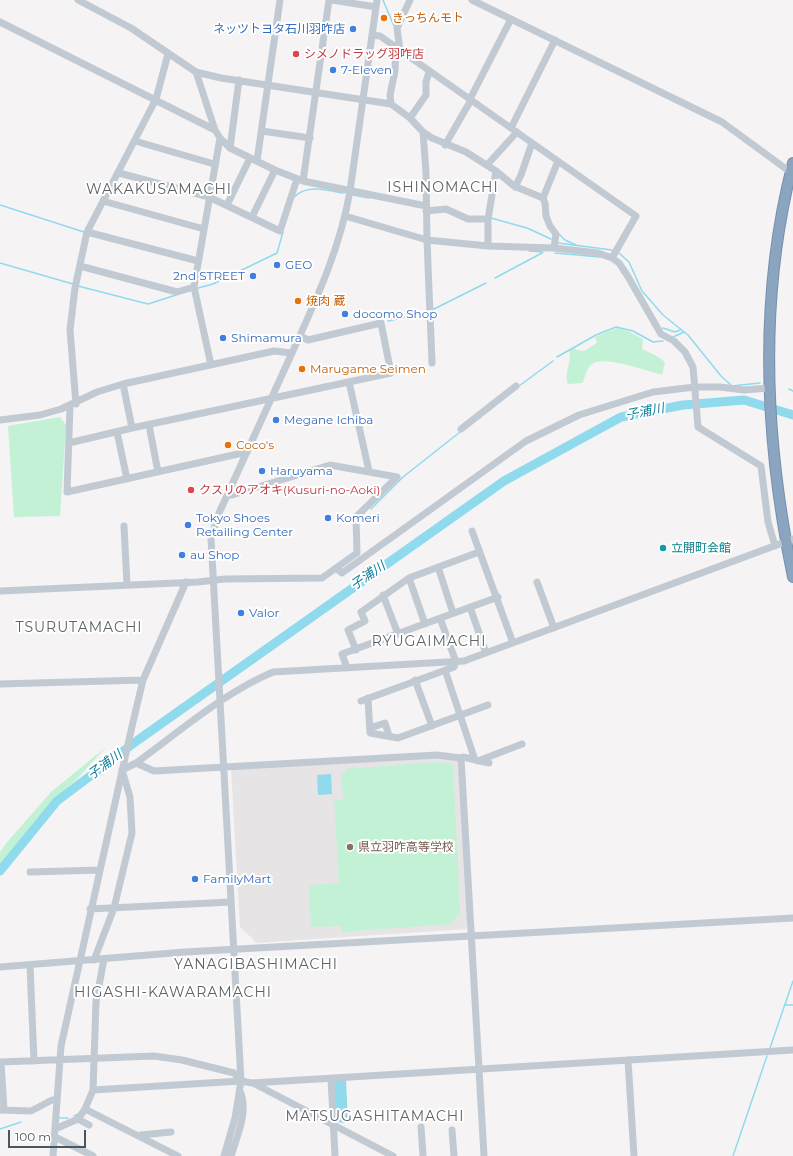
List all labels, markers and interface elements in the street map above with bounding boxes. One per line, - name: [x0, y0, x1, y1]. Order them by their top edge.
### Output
- place label: きっちんモト: [392, 11, 464, 25]
- marker: きっちんモト: [379, 13, 389, 23]
- place label: ネッツトヨタ石川羽咋店: [213, 22, 345, 36]
- marker: ネッツトヨタ石川羽咋店: [348, 24, 358, 34]
- place label: シメノドラッグ羽咋店: [304, 47, 424, 61]
- marker: シメノドラッグ羽咋店: [291, 49, 301, 59]
- place label: 7-Eleven: [341, 63, 392, 77]
- marker: 7-Eleven: [328, 65, 338, 75]
- district label: ISHINOMACHI: [387, 180, 499, 196]
- district label: WAKAKUSAMACHI: [86, 182, 232, 198]
- place label: GEO: [285, 258, 312, 272]
- marker: GEO: [272, 260, 282, 270]
- place label: 2nd STREET: [173, 269, 245, 283]
- marker: 2nd STREET: [248, 271, 258, 281]
- place label: 焼肉 蔵: [306, 294, 345, 308]
- marker: 焼肉 蔵: [293, 296, 303, 306]
- place label: docomo Shop: [353, 307, 437, 321]
- marker: docomo Shop: [340, 309, 350, 319]
- place label: Shimamura: [231, 331, 302, 345]
- marker: Shimamura: [218, 333, 228, 343]
- place label: Marugame Seimen: [310, 362, 426, 376]
- marker: Marugame Seimen: [297, 364, 307, 374]
- water label: 子浦川: [624, 401, 666, 423]
- place label: Megane Ichiba: [284, 413, 373, 427]
- marker: Megane Ichiba: [271, 415, 281, 425]
- place label: Coco's: [236, 438, 274, 452]
- marker: Coco's: [223, 440, 233, 450]
- place label: Haruyama: [270, 464, 333, 478]
- marker: Haruyama: [257, 466, 267, 476]
- place label: クスリのアオキ(Kusuri-no-Aoki): [199, 483, 380, 497]
- marker: クスリのアオキ(Kusuri-no-Aoki): [186, 485, 196, 495]
- place label: Tokyo Shoes Retailing Center: [196, 511, 293, 539]
- place label: Komeri: [336, 511, 380, 525]
- marker: Komeri: [323, 513, 333, 523]
- marker: Tokyo Shoes Retailing Center: [183, 520, 193, 530]
- place label: 立開町会館: [671, 541, 731, 555]
- marker: 立開町会館: [658, 543, 668, 553]
- place label: au Shop: [190, 548, 239, 562]
- marker: au Shop: [177, 550, 187, 560]
- water label: 子浦川: [348, 558, 388, 594]
- place label: Valor: [249, 606, 279, 620]
- marker: Valor: [236, 608, 246, 618]
- district label: TSURUTAMACHI: [16, 620, 142, 636]
- district label: RYUGAIMACHI: [372, 634, 486, 650]
- water label: 子浦川: [85, 747, 125, 783]
- place label: 県立羽咋高等学校: [358, 840, 454, 854]
- marker: 県立羽咋高等学校: [345, 842, 355, 852]
- place label: FamilyMart: [203, 872, 271, 886]
- marker: FamilyMart: [190, 874, 200, 884]
- district label: YANAGIBASHIMACHI: [174, 957, 338, 973]
- district label: HIGASHI-KAWARAMACHI: [74, 985, 272, 1001]
- district label: MATSUGASHITAMACHI: [286, 1109, 464, 1125]
- scale bar: [10, 1122, 88, 1148]
- text: 100 m: [15, 1129, 51, 1144]

